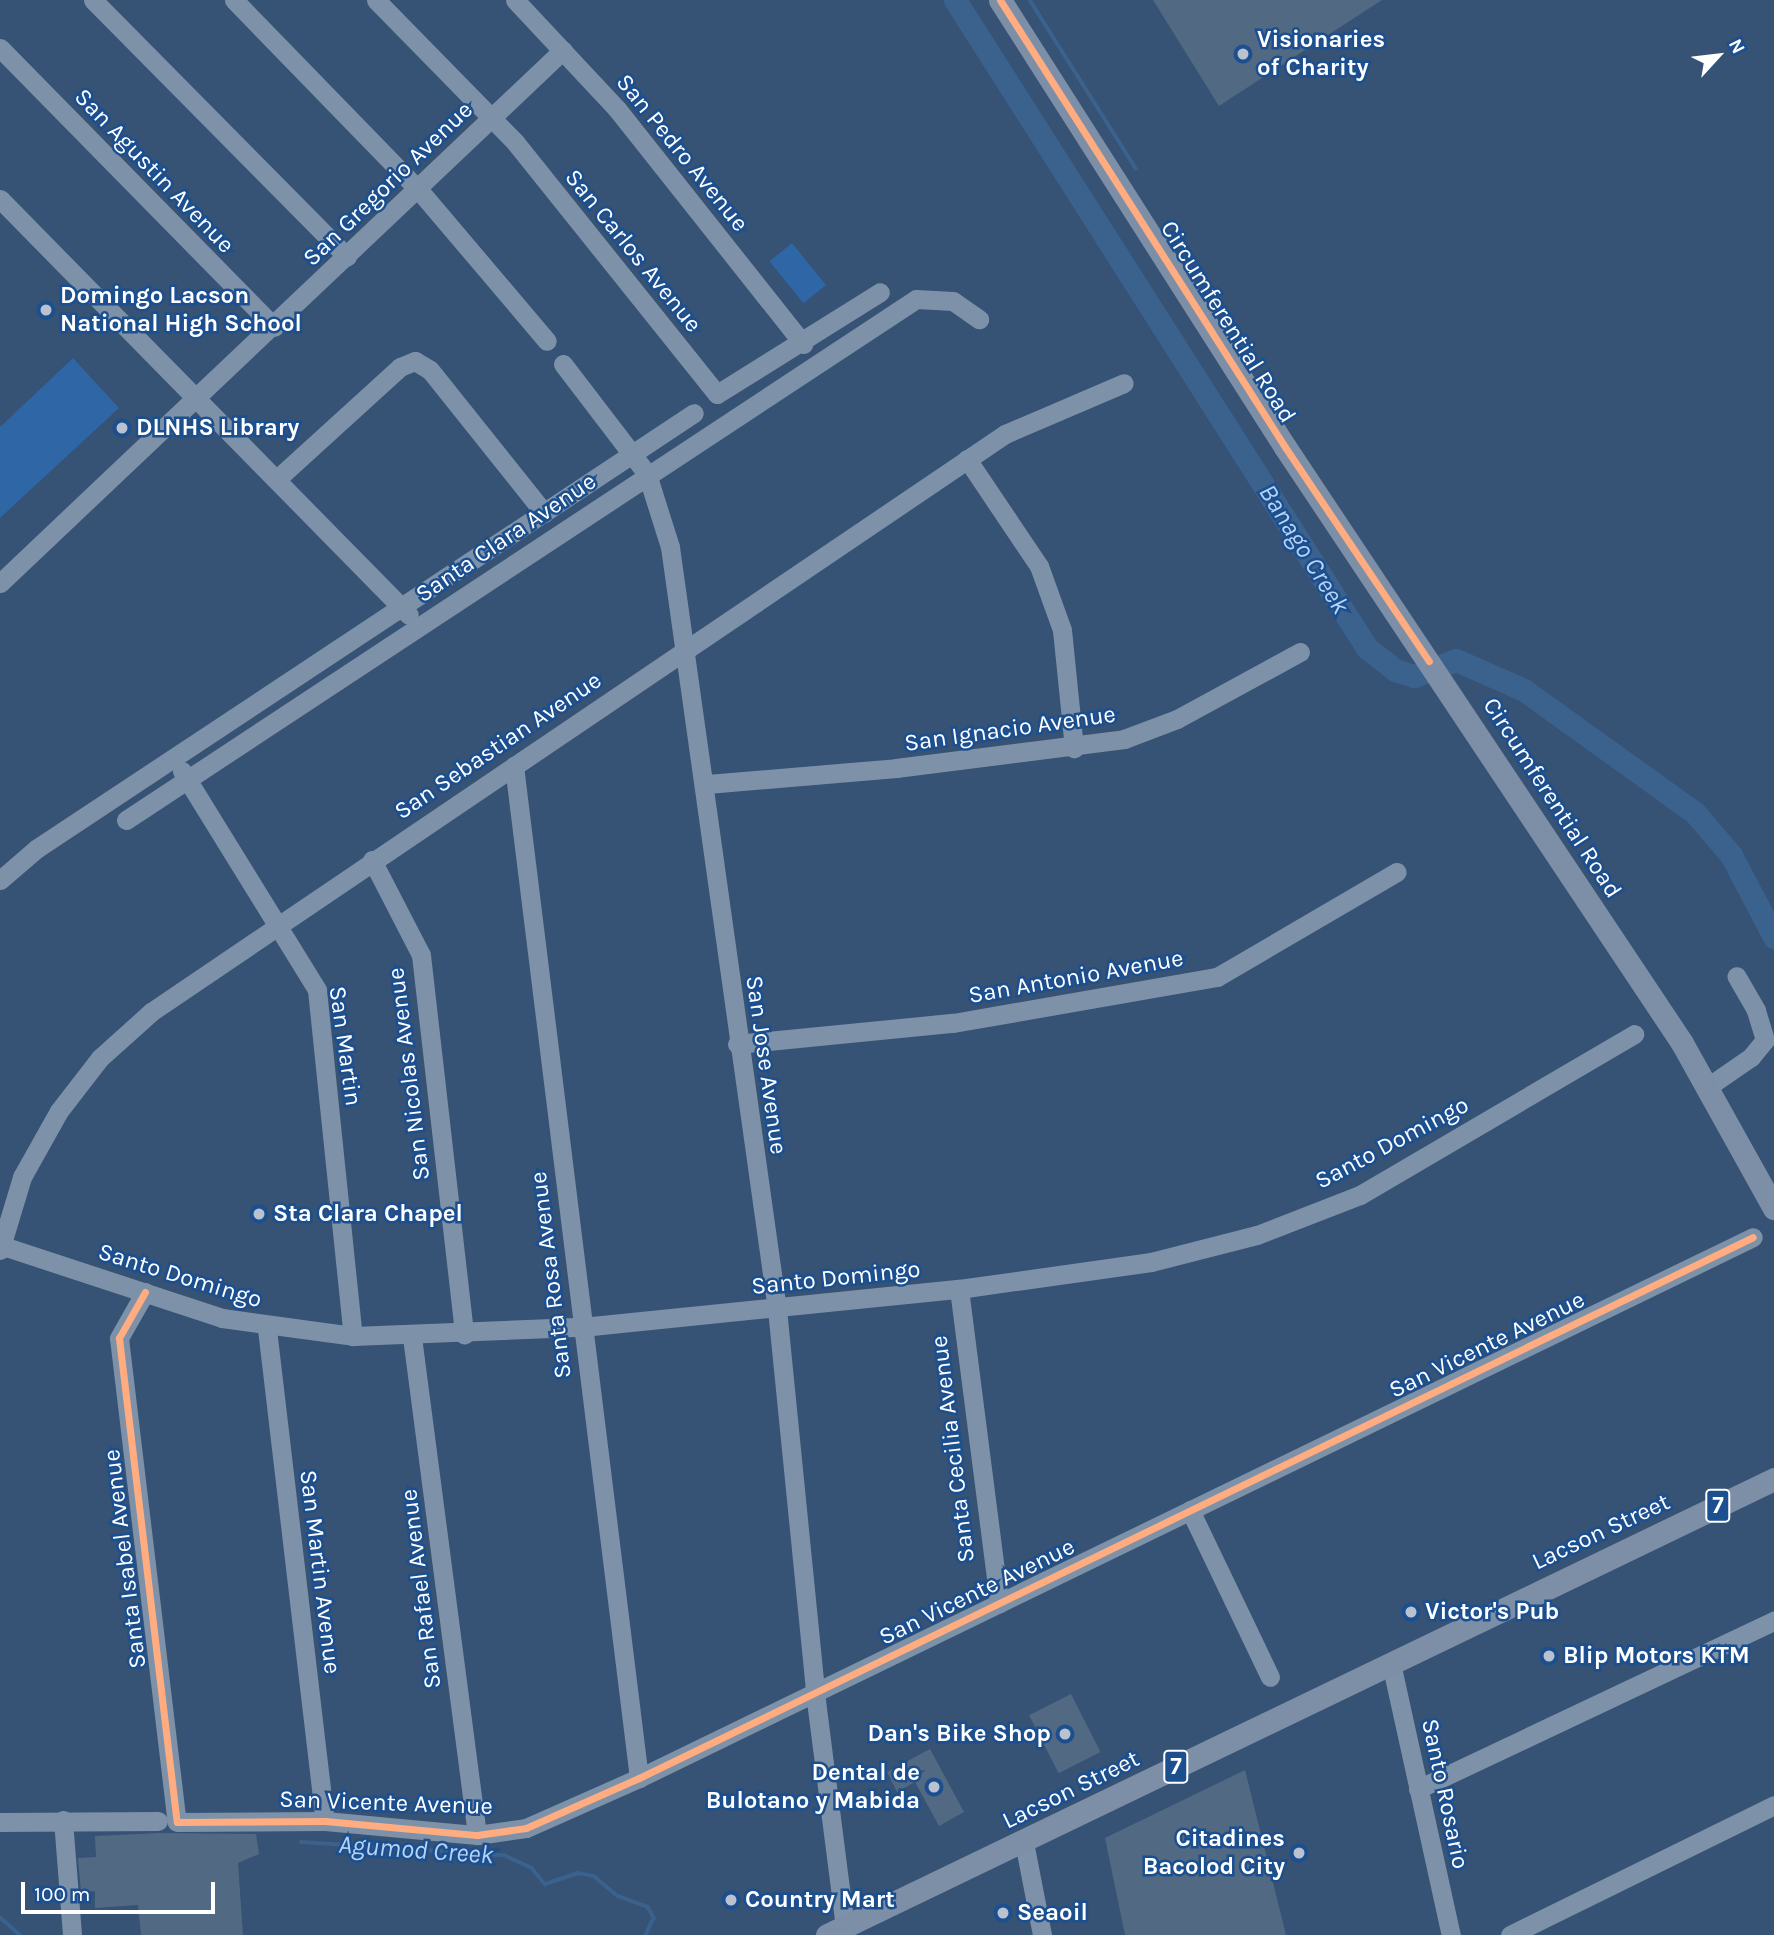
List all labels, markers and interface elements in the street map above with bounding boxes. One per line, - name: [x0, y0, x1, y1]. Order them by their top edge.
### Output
- north arrow: [1683, 21, 1753, 91]
- place label: Visionaries of Charity: [1257, 26, 1385, 82]
- text: N: [1724, 35, 1750, 58]
- marker: Visionaries of Charity: [1235, 46, 1251, 62]
- street label: San Pedro Avenue: [610, 68, 754, 238]
- street label: San Agustin Avenue: [68, 83, 240, 259]
- street label: San Gregorio Avenue: [297, 96, 479, 272]
- street label: San Carlos Avenue: [558, 164, 708, 338]
- street label: Circumferential Road: [1154, 216, 1302, 428]
- place label: Domingo Lacson National High School: [60, 282, 302, 338]
- marker: Domingo Lacson National High School: [38, 302, 54, 318]
- place label: DLNHS Library: [136, 414, 299, 442]
- marker: DLNHS Library: [114, 420, 130, 436]
- street label: Santa Clara Avenue: [410, 467, 602, 609]
- water label: Banago Creek: [1252, 478, 1356, 620]
- street label: San Sebastian Avenue: [389, 666, 607, 826]
- street label: Circumferential Road: [1476, 692, 1628, 904]
- street label: San Ignacio Avenue: [902, 700, 1118, 758]
- street label: San Antonio Avenue: [966, 944, 1186, 1010]
- street label: San Nicolas Avenue: [382, 966, 436, 1182]
- street label: San Jose Avenue: [739, 974, 793, 1156]
- street label: San Martin: [322, 984, 368, 1108]
- street label: Santo Domingo: [1310, 1090, 1474, 1196]
- street label: Santa Rosa Avenue: [524, 1170, 578, 1380]
- place label: Sta Clara Chapel: [273, 1200, 463, 1228]
- marker: Sta Clara Chapel: [251, 1206, 267, 1222]
- street label: Santo Domingo: [95, 1237, 265, 1315]
- street label: Santo Domingo: [750, 1255, 922, 1301]
- street label: San Vicente Avenue: [1385, 1285, 1589, 1405]
- street label: Santa Cecilia Avenue: [925, 1334, 981, 1564]
- street label: Santa Isabel Avenue: [97, 1448, 153, 1670]
- street label: San Martin Avenue: [293, 1468, 347, 1676]
- road number: 7: [1704, 1486, 1732, 1526]
- street label: San Rafael Avenue: [394, 1488, 448, 1690]
- street label: Lacson Street: [1528, 1488, 1674, 1576]
- street label: San Vicente Avenue: [875, 1532, 1079, 1652]
- place label: Victor's Pub: [1425, 1598, 1559, 1626]
- marker: Victor's Pub: [1403, 1604, 1419, 1620]
- place label: Blip Motors KTM: [1563, 1642, 1750, 1670]
- marker: Blip Motors KTM: [1541, 1648, 1557, 1664]
- street label: Santo Rosario: [1415, 1716, 1475, 1872]
- place label: Dan's Bike Shop: [868, 1720, 1051, 1748]
- marker: Dan's Bike Shop: [1057, 1726, 1073, 1742]
- street label: Lacson Street: [998, 1744, 1144, 1836]
- road number: 7: [1162, 1748, 1190, 1786]
- place label: Dental de Bulotano y Mabida: [706, 1759, 920, 1815]
- marker: Dental de Bulotano y Mabida: [926, 1779, 942, 1795]
- street label: San Vicente Avenue: [279, 1785, 493, 1821]
- place label: Citadines Bacolod City: [1143, 1825, 1285, 1881]
- water label: Agumod Creek: [337, 1829, 495, 1871]
- marker: Citadines Bacolod City: [1291, 1845, 1307, 1861]
- scale bar: [24, 1868, 219, 1912]
- text: 100 m: [34, 1882, 91, 1906]
- place label: Country Mart: [745, 1886, 895, 1914]
- marker: Country Mart: [723, 1892, 739, 1908]
- place label: Seaoil: [1017, 1899, 1088, 1927]
- marker: Seaoil: [995, 1905, 1011, 1921]

